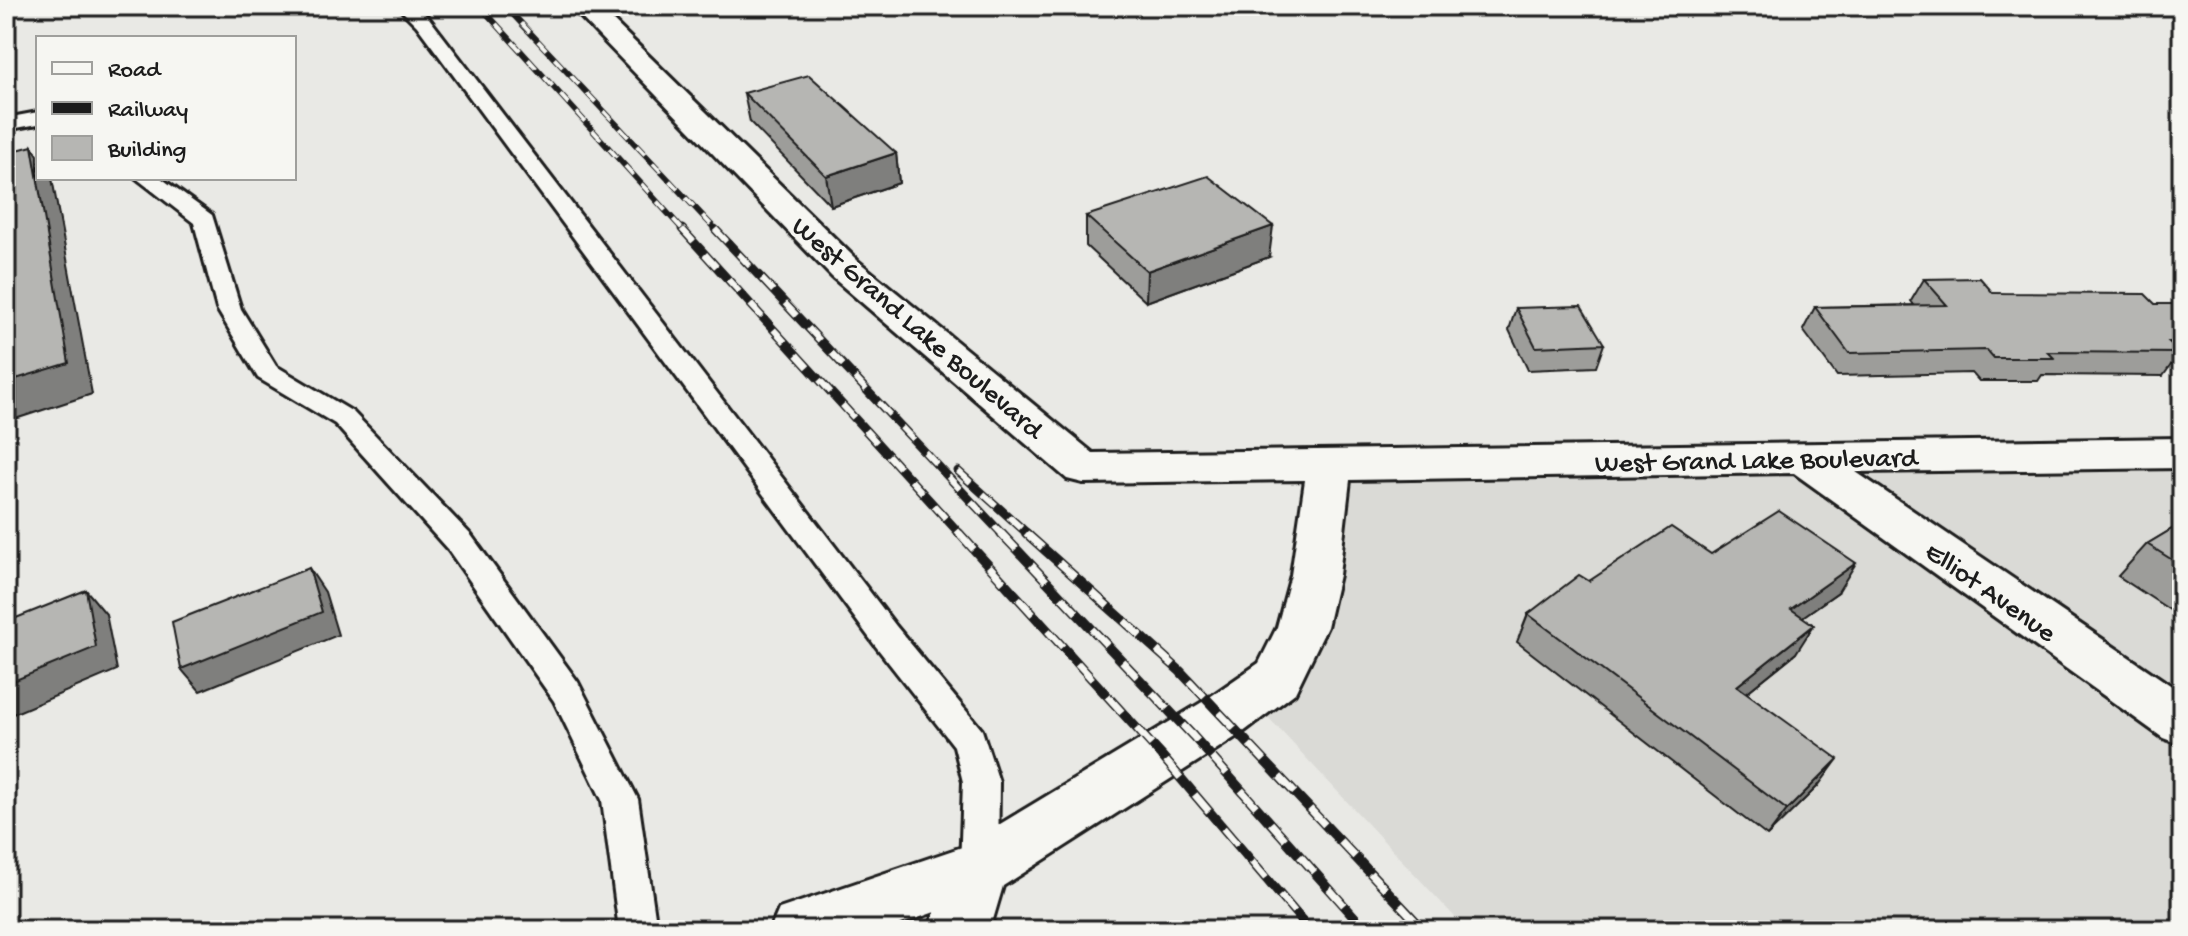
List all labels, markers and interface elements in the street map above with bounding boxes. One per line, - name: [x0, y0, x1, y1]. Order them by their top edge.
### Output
- legend: [36, 36, 296, 180]
- text: Road: [108, 57, 162, 86]
- text: Railway: [108, 97, 188, 126]
- text: Building: [107, 137, 186, 166]
- street label: West Grand Lake Boulevard: [784, 211, 1050, 449]
- street label: West Grand Lake Boulevard: [1595, 443, 1920, 482]
- street label: Elliot Avenue: [1917, 536, 2062, 651]

